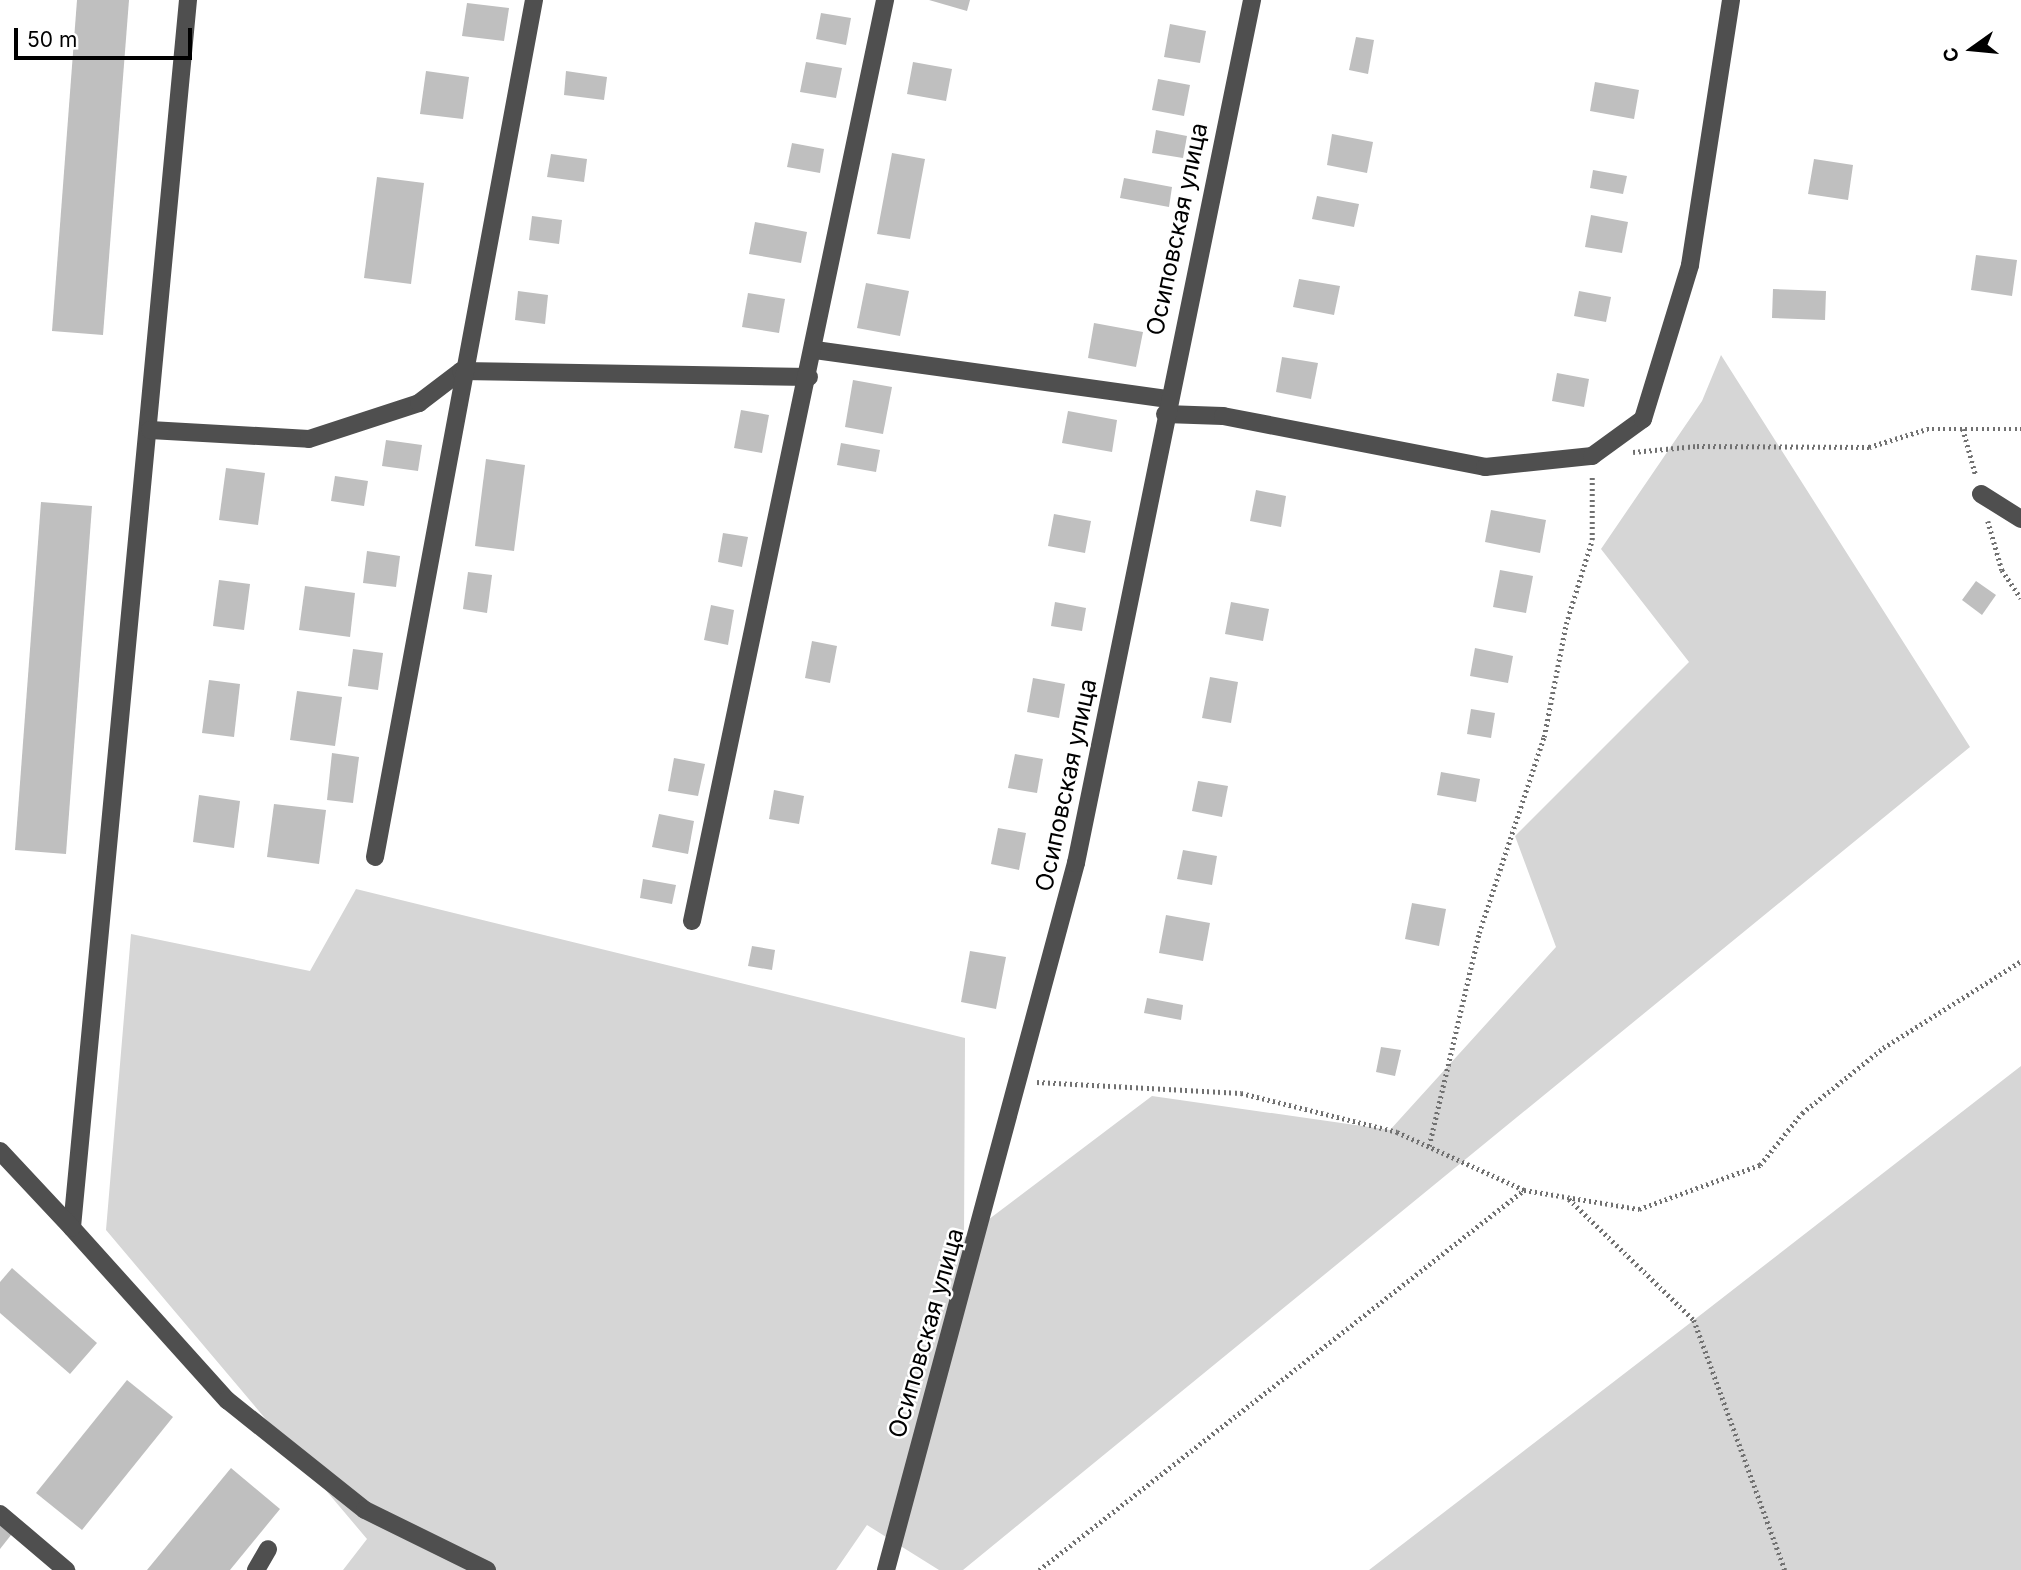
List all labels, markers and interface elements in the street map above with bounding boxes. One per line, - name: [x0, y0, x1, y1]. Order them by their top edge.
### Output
- scale bar: [18, 14, 196, 58]
- north arrow: [1937, 14, 2007, 84]
- text: 50 m: [27, 27, 77, 52]
- text: С: [1938, 45, 1964, 64]
- street label: Осиповская улица: [1140, 120, 1214, 338]
- street label: Осиповская улица: [1029, 676, 1103, 894]
- street label: Осиповская улица: [882, 1225, 970, 1441]

